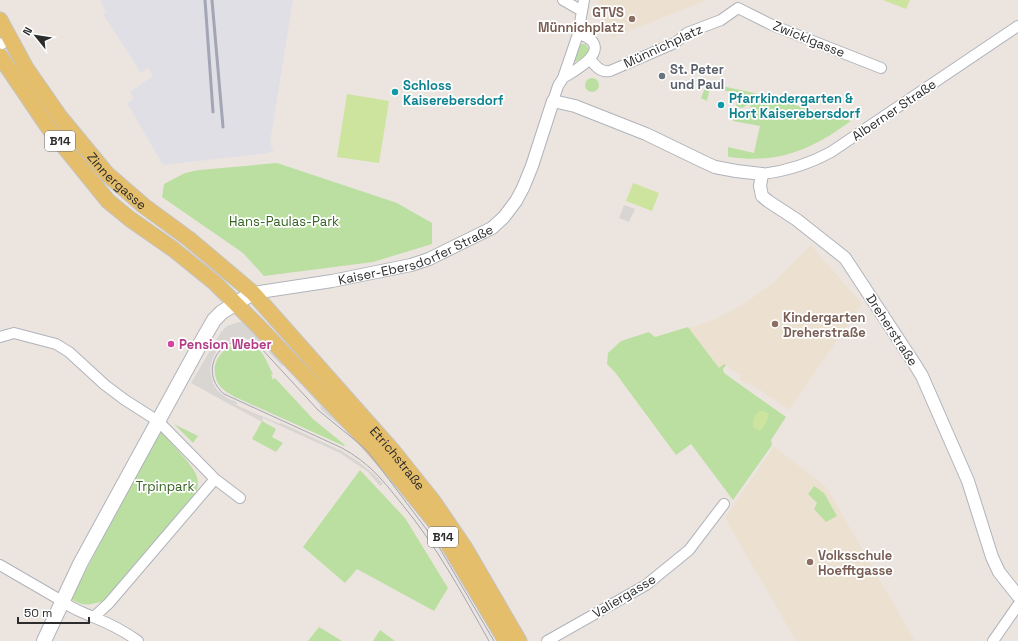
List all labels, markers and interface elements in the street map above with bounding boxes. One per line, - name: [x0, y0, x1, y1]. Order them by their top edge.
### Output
- place label: GTVS Münnichplatz: [538, 4, 624, 36]
- marker: GTVS Münnichplatz: [627, 14, 637, 24]
- north arrow: [16, 16, 56, 56]
- street label: Zwicklgasse: [771, 17, 847, 61]
- street label: Münnichplatz: [621, 20, 706, 72]
- text: N: [19, 24, 35, 38]
- place label: St. Peter und Paul: [670, 61, 724, 93]
- marker: St. Peter und Paul: [657, 71, 667, 81]
- street label: Alberner Straße: [849, 75, 939, 145]
- place label: Schloss Kaiserebersdorf: [403, 77, 504, 109]
- marker: Schloss Kaiserebersdorf: [390, 87, 400, 97]
- place label: Pfarrkindergarten & Hort Kaiserebersdorf: [729, 90, 861, 122]
- marker: Pfarrkindergarten & Hort Kaiserebersdorf: [716, 100, 726, 110]
- road number: B14: [45, 131, 75, 151]
- street label: Zinnergasse: [84, 148, 150, 213]
- park label: Hans-Paulas-Park: [229, 213, 339, 230]
- street label: Kaiser-Ebersdorfer Straße: [337, 220, 496, 288]
- street label: Dreherstraße: [863, 291, 921, 369]
- place label: Kindergarten Dreherstraße: [783, 309, 866, 341]
- marker: Kindergarten Dreherstraße: [770, 319, 780, 329]
- place label: Pension Weber: [179, 336, 272, 353]
- marker: Pension Weber: [166, 339, 176, 349]
- street label: Etrichstraße: [366, 422, 429, 493]
- park label: Trpinpark: [136, 478, 194, 495]
- road number: B14: [428, 527, 458, 547]
- place label: Volksschule Hoefftgasse: [818, 547, 893, 579]
- marker: Volksschule Hoefftgasse: [805, 557, 815, 567]
- street label: Valiergasse: [589, 570, 659, 622]
- scale bar: [18, 599, 89, 625]
- text: 50 m: [24, 605, 52, 621]

